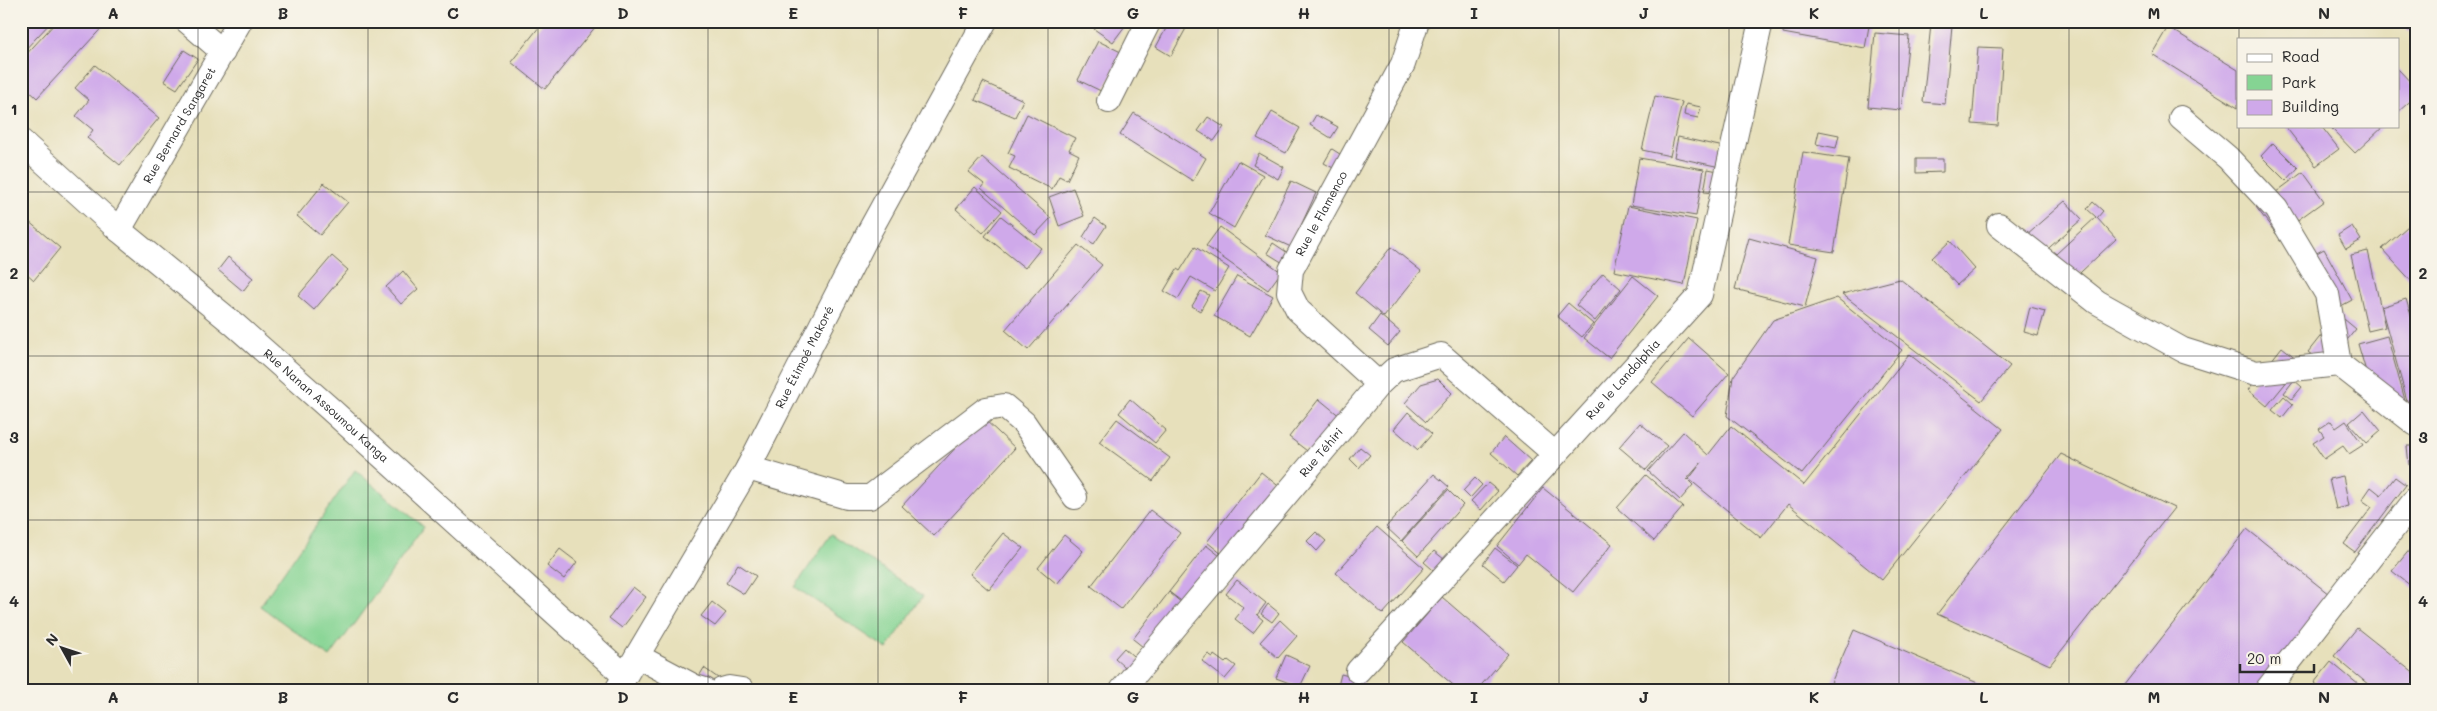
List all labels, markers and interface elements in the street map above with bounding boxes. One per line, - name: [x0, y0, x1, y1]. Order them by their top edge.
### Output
- text: A: [107, 2, 119, 23]
- text: B: [278, 2, 288, 23]
- text: C: [447, 2, 459, 23]
- text: D: [617, 2, 629, 23]
- text: E: [788, 2, 798, 23]
- text: F: [958, 2, 968, 23]
- text: G: [1127, 2, 1139, 23]
- text: H: [1298, 2, 1310, 23]
- text: I: [1470, 2, 1478, 23]
- text: J: [1639, 2, 1649, 23]
- text: K: [1809, 2, 1819, 23]
- text: L: [1979, 2, 1989, 23]
- text: M: [2148, 2, 2160, 23]
- text: N: [2318, 2, 2330, 23]
- legend: [2237, 38, 2400, 128]
- text: Road: [2282, 46, 2319, 66]
- street label: Rue Bernard Sangaret: [139, 64, 219, 186]
- text: Park: [2282, 72, 2316, 92]
- text: Building: [2282, 96, 2339, 116]
- text: 1: [10, 98, 18, 119]
- text: 1: [2419, 98, 2427, 119]
- street label: Rue le Flamenco: [1291, 168, 1350, 259]
- text: 2: [10, 262, 19, 283]
- text: 2: [2419, 262, 2428, 283]
- street label: Rue Étimoé Makoré: [771, 303, 837, 411]
- street label: Rue le Landolphia: [1582, 335, 1663, 422]
- street label: Rue Nanan Assoumou Kanga: [260, 345, 393, 465]
- street label: Rue Téhiri: [1295, 424, 1346, 480]
- text: 3: [9, 426, 19, 447]
- text: 3: [2418, 426, 2428, 447]
- text: 4: [9, 590, 19, 611]
- text: 4: [2418, 590, 2428, 611]
- north arrow: [38, 624, 88, 674]
- text: N: [41, 629, 62, 650]
- scale bar: [2240, 641, 2313, 673]
- text: 20 m: [2247, 648, 2281, 668]
- text: A: [107, 686, 119, 707]
- text: B: [278, 686, 288, 707]
- text: C: [447, 686, 459, 707]
- text: D: [617, 686, 629, 707]
- text: E: [788, 686, 798, 707]
- text: F: [958, 686, 968, 707]
- text: G: [1127, 686, 1139, 707]
- text: H: [1298, 686, 1310, 707]
- text: I: [1470, 686, 1478, 707]
- text: J: [1639, 686, 1649, 707]
- text: K: [1809, 686, 1819, 707]
- text: L: [1979, 686, 1989, 707]
- text: M: [2148, 686, 2160, 707]
- text: N: [2318, 686, 2330, 707]

